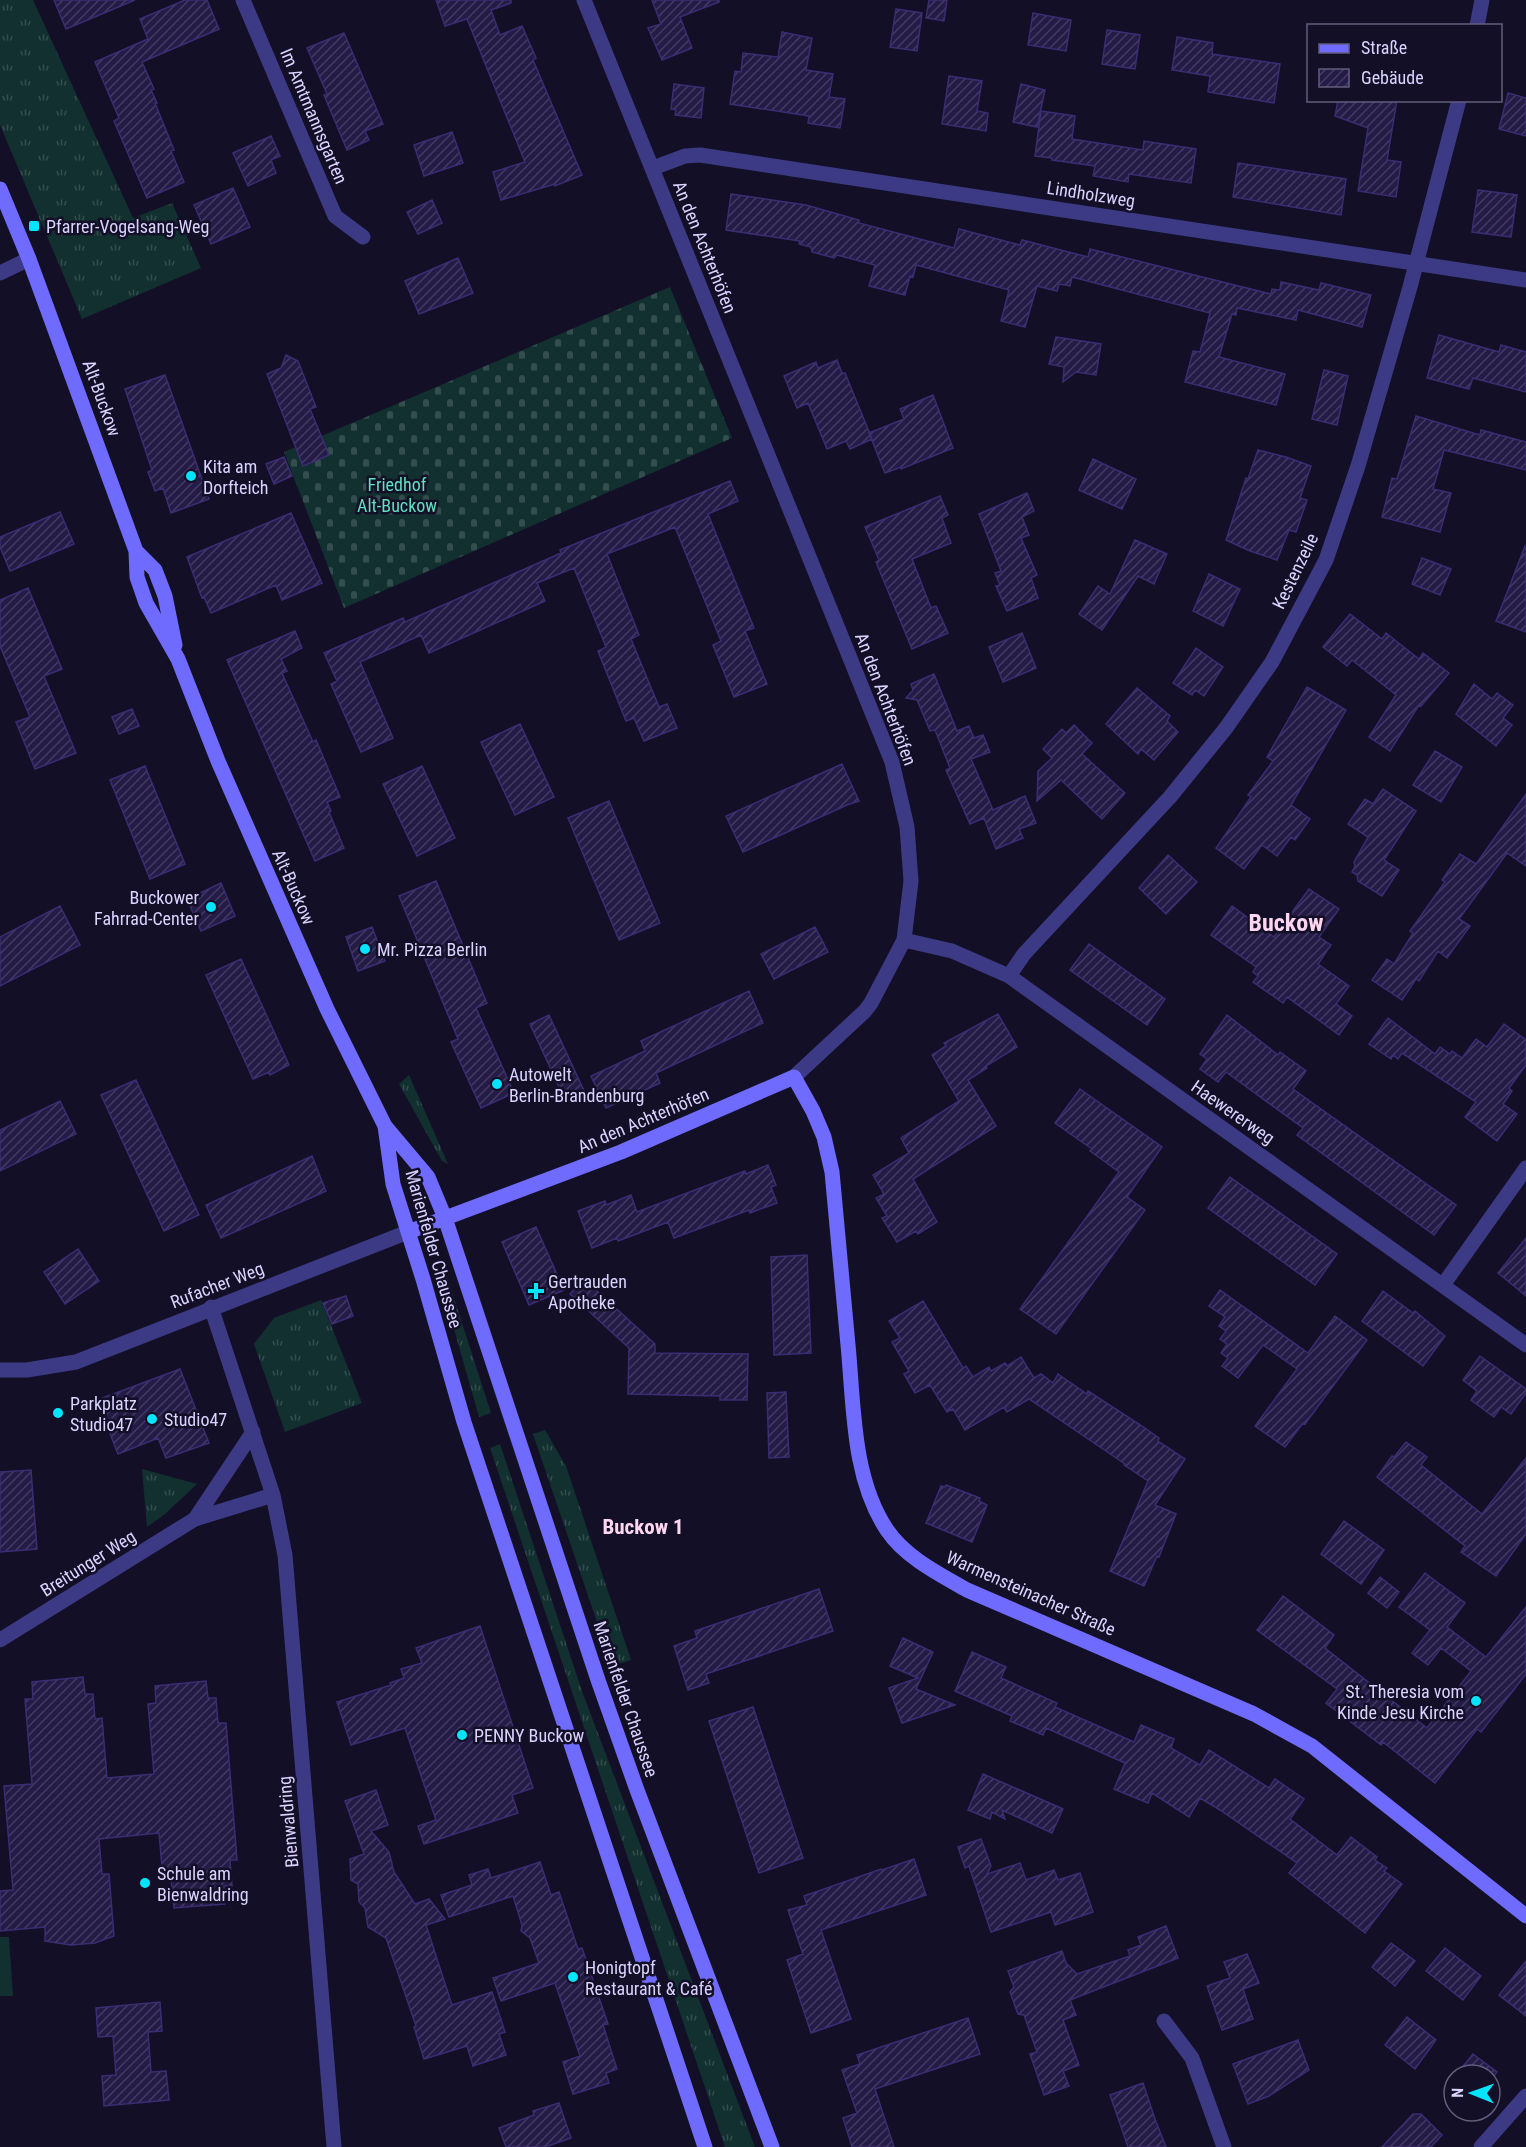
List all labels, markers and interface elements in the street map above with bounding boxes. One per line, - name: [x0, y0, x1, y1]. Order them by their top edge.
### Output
- legend: [1307, 24, 1502, 102]
- text: Straße: [1361, 37, 1407, 58]
- street label: Im Amtmannsgarten: [276, 45, 352, 187]
- text: Gebäude: [1361, 67, 1424, 88]
- street label: Lindholzweg: [1045, 177, 1137, 211]
- street label: An den Achterhöfen: [669, 178, 741, 316]
- place label: Pfarrer-Vogelsang-Weg: [46, 216, 209, 237]
- marker: Pfarrer-Vogelsang-Weg: [27, 219, 41, 233]
- street label: Alt-Buckow: [78, 357, 126, 439]
- place label: Kita am Dorfteich: [203, 456, 269, 498]
- marker: Kita am Dorfteich: [184, 469, 198, 483]
- park label: Friedhof Alt-Buckow: [357, 474, 437, 516]
- street label: Kestenzeile: [1268, 530, 1322, 612]
- street label: An den Achterhöfen: [851, 630, 921, 768]
- street label: Alt-Buckow: [268, 846, 320, 928]
- place label: Buckower Fahrrad-Center: [94, 887, 200, 929]
- marker: Buckower Fahrrad-Center: [204, 900, 218, 914]
- district label: Buckow: [1249, 909, 1323, 937]
- place label: Mr. Pizza Berlin: [377, 939, 487, 960]
- marker: Mr. Pizza Berlin: [358, 942, 372, 956]
- place label: Autowelt Berlin-Brandenburg: [509, 1064, 644, 1106]
- street label: Haewererweg: [1187, 1076, 1279, 1148]
- marker: Autowelt Berlin-Brandenburg: [490, 1077, 504, 1091]
- street label: An den Achterhöfen: [574, 1083, 712, 1157]
- street label: Marienfelder Chaussee: [401, 1168, 467, 1330]
- street label: Rufacher Weg: [167, 1258, 267, 1312]
- place label: Gertrauden Apotheke: [548, 1271, 627, 1313]
- marker: Gertrauden Apotheke: [529, 1284, 543, 1298]
- place label: Parkplatz Studio47: [70, 1393, 137, 1435]
- marker: Parkplatz Studio47: [51, 1406, 65, 1420]
- place label: Studio47: [164, 1409, 227, 1430]
- marker: Studio47: [145, 1412, 159, 1426]
- district label: Buckow 1: [602, 1515, 684, 1539]
- street label: Breitunger Weg: [37, 1525, 139, 1601]
- street label: Warmensteinacher Straße: [943, 1546, 1119, 1640]
- street label: Marienfelder Chaussee: [589, 1618, 663, 1780]
- place label: St. Theresia vom Kinde Jesu Kirche: [1337, 1681, 1464, 1723]
- marker: St. Theresia vom Kinde Jesu Kirche: [1469, 1694, 1483, 1708]
- place label: PENNY Buckow: [474, 1725, 585, 1746]
- marker: PENNY Buckow: [455, 1728, 469, 1742]
- street label: Bienwaldring: [274, 1775, 302, 1869]
- place label: Schule am Bienwaldring: [157, 1863, 249, 1905]
- marker: Schule am Bienwaldring: [138, 1876, 152, 1890]
- place label: Honigtopf Restaurant & Café: [585, 1957, 712, 1999]
- marker: Honigtopf Restaurant & Café: [566, 1970, 580, 1984]
- north arrow: [1442, 2063, 1502, 2123]
- text: N: [1448, 2088, 1467, 2098]

